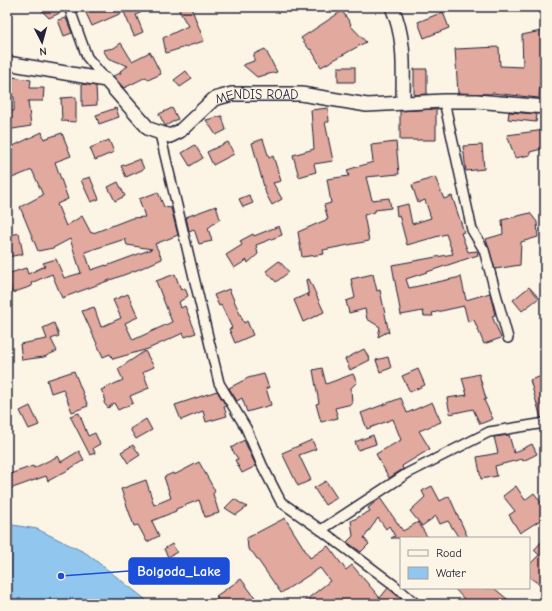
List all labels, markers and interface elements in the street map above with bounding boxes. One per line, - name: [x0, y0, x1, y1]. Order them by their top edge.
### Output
- north arrow: [22, 22, 62, 62]
- text: N: [39, 45, 47, 58]
- street label: MENDIS ROAD: [214, 87, 298, 106]
- legend: [400, 537, 530, 589]
- text: Road: [436, 546, 462, 560]
- callout: Bolgoda_Lake: [129, 558, 229, 584]
- text: Bolgoda_Lake: [137, 563, 221, 580]
- text: Water: [436, 566, 466, 580]

